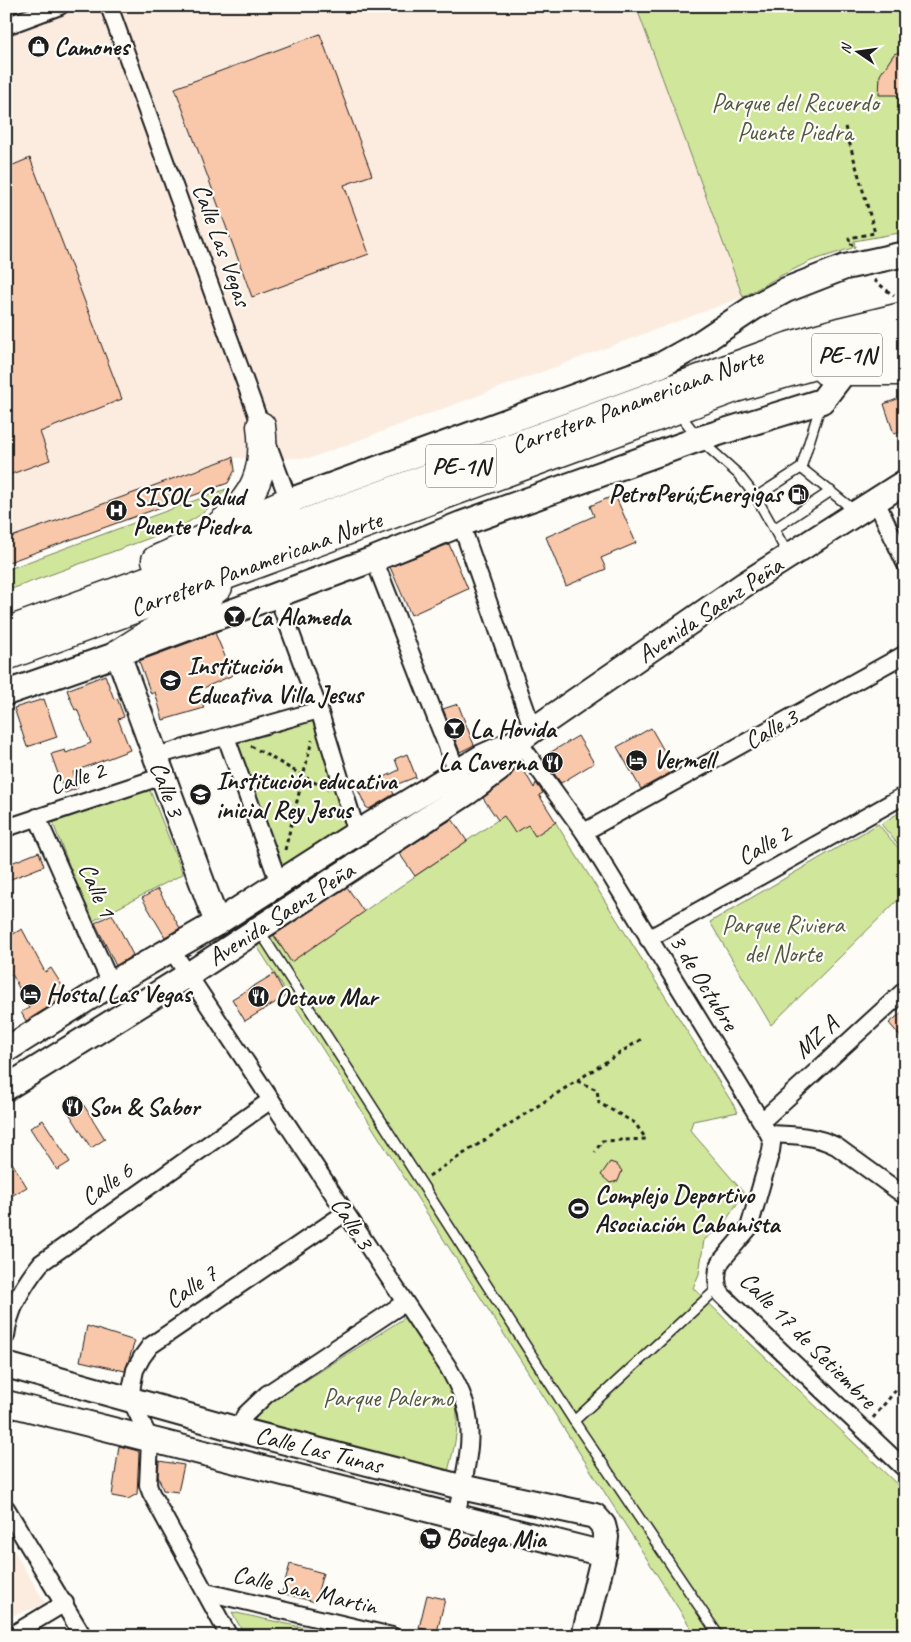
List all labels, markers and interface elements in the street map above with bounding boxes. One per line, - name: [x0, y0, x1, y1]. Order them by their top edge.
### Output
- north arrow: [834, 28, 884, 78]
- place label: Camones: [54, 31, 131, 63]
- shop icon: Camones: [26, 35, 50, 59]
- text: N: [837, 41, 856, 55]
- park label: Parque del Recuerdo Puente Piedra: [712, 87, 882, 148]
- street label: Calle Las Vegas: [185, 179, 260, 313]
- road number: PE-1N: [812, 334, 882, 376]
- street label: Carretera Panamericana Norte: [507, 340, 769, 461]
- road number: PE-1N: [426, 444, 496, 488]
- place label: PetroPerú;Energigas: [609, 478, 784, 510]
- place label: SISOL Salud Puente Piedra: [133, 481, 253, 542]
- fuel station icon: PetroPerú;Energigas: [786, 482, 810, 506]
- hospital icon: SISOL Salud Puente Piedra: [105, 499, 129, 523]
- street label: Carretera Panamericana Norte: [126, 503, 388, 624]
- street label: Avenida Saenz Peña: [631, 548, 791, 670]
- place label: La Alameda: [250, 601, 352, 633]
- bar icon: La Alameda: [222, 605, 246, 629]
- place label: Institución Educativa Villa Jesus: [187, 650, 365, 711]
- school or university icon: Institución Educativa Villa Jesus: [159, 668, 183, 692]
- street label: Calle 3: [738, 700, 805, 757]
- place label: La Hovida: [470, 713, 557, 745]
- bar icon: La Hovida: [442, 717, 466, 741]
- place label: Vermell: [653, 744, 719, 776]
- place label: La Caverna: [438, 746, 539, 778]
- hotel icon: Vermell: [625, 748, 649, 772]
- restaurant icon: La Caverna: [541, 750, 565, 774]
- street label: Calle 2: [45, 753, 111, 802]
- street label: Calle 3: [142, 757, 192, 823]
- place label: Institución educativa inicial Rey Jesus: [216, 765, 398, 826]
- school or university icon: Institución educativa inicial Rey Jesus: [188, 783, 212, 807]
- street label: Calle 2: [731, 816, 798, 873]
- street label: Avenida Saenz Peña: [202, 854, 362, 973]
- street label: Calle 1: [71, 858, 124, 924]
- park label: Parque Riviera del Norte: [722, 909, 846, 970]
- street label: 3 de Octubre: [662, 928, 747, 1038]
- place label: Hostal Las Vegas: [46, 978, 193, 1010]
- place label: Octavo Mar: [275, 981, 380, 1013]
- hotel icon: Hostal Las Vegas: [18, 982, 42, 1006]
- restaurant icon: Octavo Mar: [247, 985, 271, 1009]
- street label: MZ A: [787, 1008, 846, 1066]
- place label: Son & Sabor: [88, 1091, 202, 1123]
- restaurant icon: Son & Sabor: [60, 1095, 84, 1119]
- street label: Calle 6: [75, 1154, 140, 1213]
- place label: Complejo Deportivo Asociación Cabanista: [595, 1179, 781, 1240]
- street label: Calle 3: [323, 1191, 382, 1257]
- sports icon: Complejo Deportivo Asociación Cabanista: [567, 1197, 591, 1221]
- street label: Calle 7: [159, 1257, 225, 1316]
- street label: Calle 17 de Setiembre: [733, 1265, 885, 1417]
- park label: Parque Palermo: [323, 1382, 454, 1414]
- street label: Calle Las Tunas: [252, 1419, 388, 1482]
- place label: Bodega Mia: [446, 1523, 548, 1555]
- supermarket icon: Bodega Mia: [418, 1527, 442, 1551]
- street label: Calle San Martin: [230, 1558, 382, 1623]

